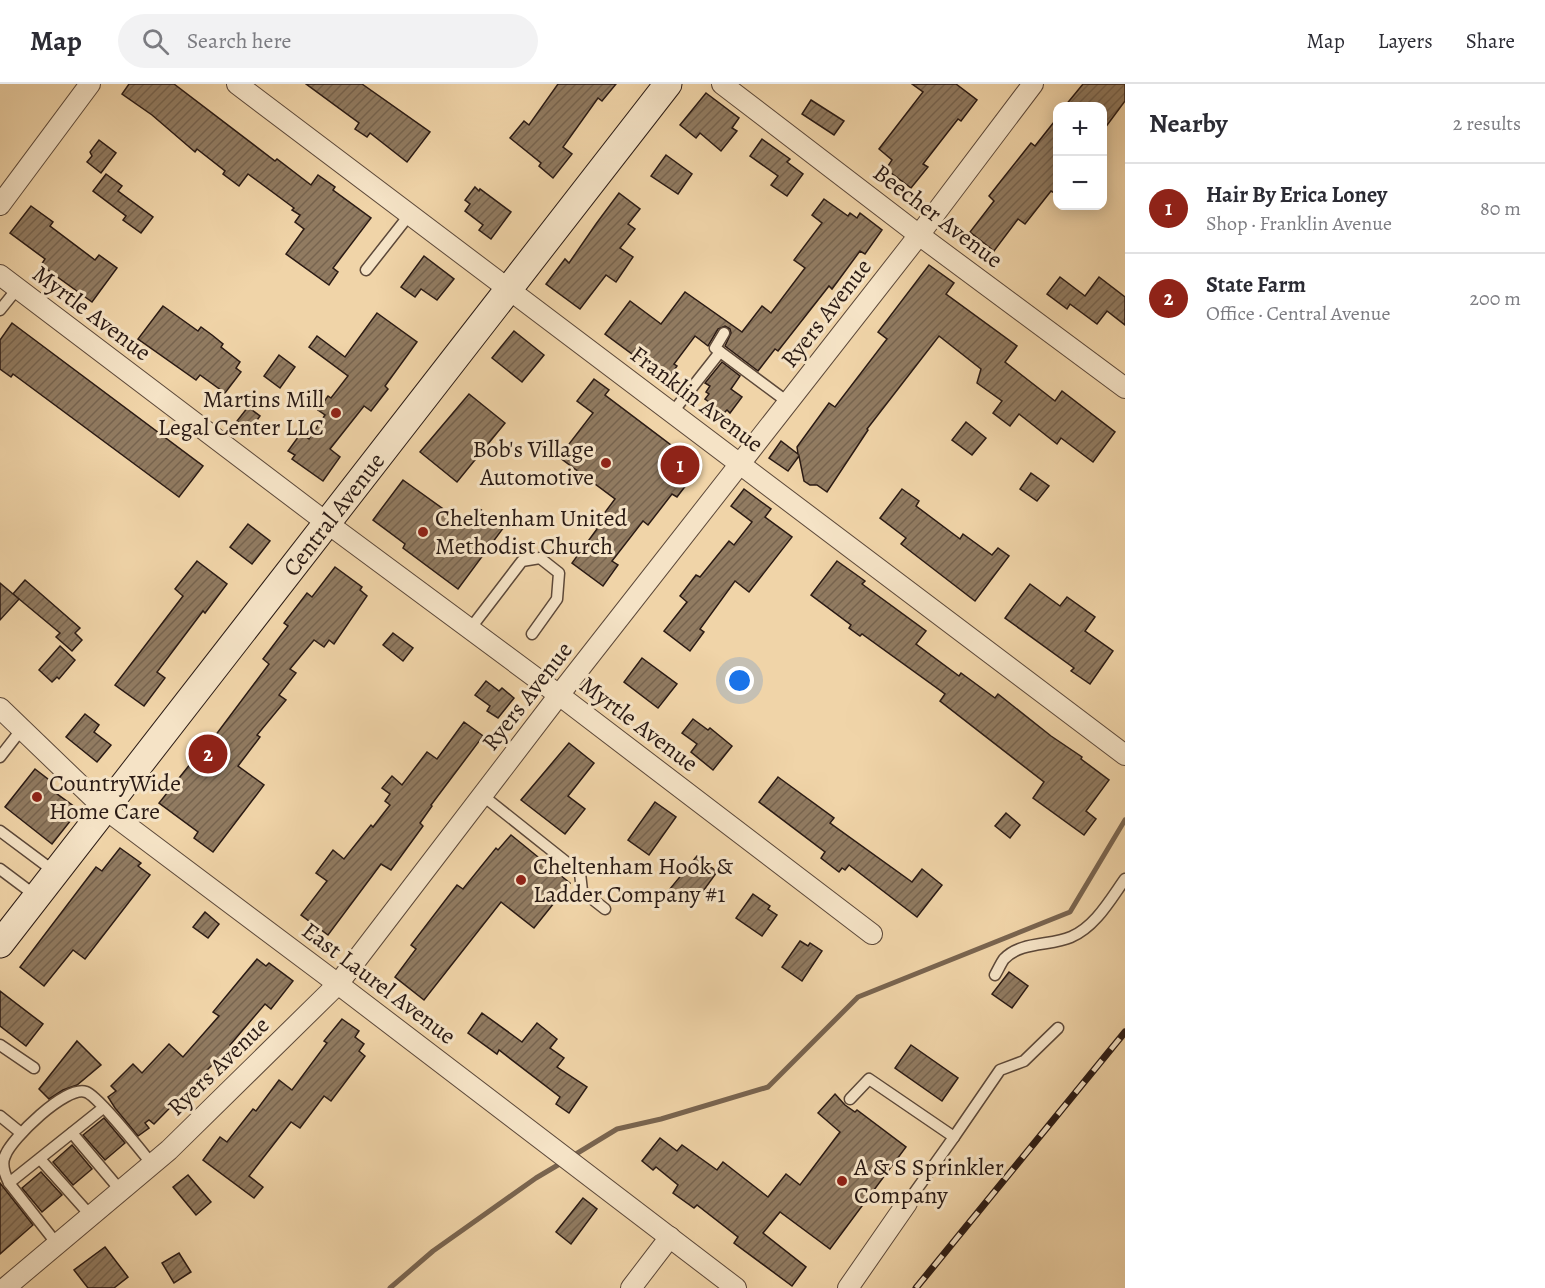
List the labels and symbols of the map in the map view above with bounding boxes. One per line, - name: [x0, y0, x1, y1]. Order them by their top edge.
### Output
- street label: Beecher Avenue: [867, 157, 1009, 275]
- street label: Ryers Avenue: [773, 252, 879, 374]
- street label: Myrtle Avenue: [26, 258, 158, 368]
- street label: Franklin Avenue: [624, 338, 770, 460]
- place label: Martins Mill Legal Center LLC: [158, 383, 324, 443]
- marker: Martins Mill Legal Center LLC: [329, 406, 343, 420]
- place label: Bob's Village Automotive: [472, 433, 594, 493]
- pin: 1: [660, 442, 700, 488]
- street label: Central Avenue: [275, 446, 392, 583]
- marker: Bob's Village Automotive: [599, 456, 613, 470]
- place label: Cheltenham United Methodist Church: [435, 502, 627, 562]
- marker: Cheltenham United Methodist Church: [416, 525, 430, 539]
- street label: Ryers Avenue: [474, 635, 580, 757]
- your location: [725, 666, 754, 695]
- street label: Myrtle Avenue: [573, 669, 705, 779]
- pin: 2: [188, 732, 228, 776]
- place label: CountryWide Home Care: [49, 767, 181, 827]
- marker: CountryWide Home Care: [30, 790, 44, 804]
- place label: Cheltenham Hook & Ladder Company #1: [533, 850, 733, 910]
- marker: Cheltenham Hook & Ladder Company #1: [514, 873, 528, 887]
- street label: East Laurel Avenue: [295, 914, 463, 1052]
- street label: Ryers Avenue: [160, 1009, 276, 1123]
- place label: A & S Sprinkler Company: [853, 1151, 1004, 1211]
- marker: A & S Sprinkler Company: [835, 1174, 849, 1188]

